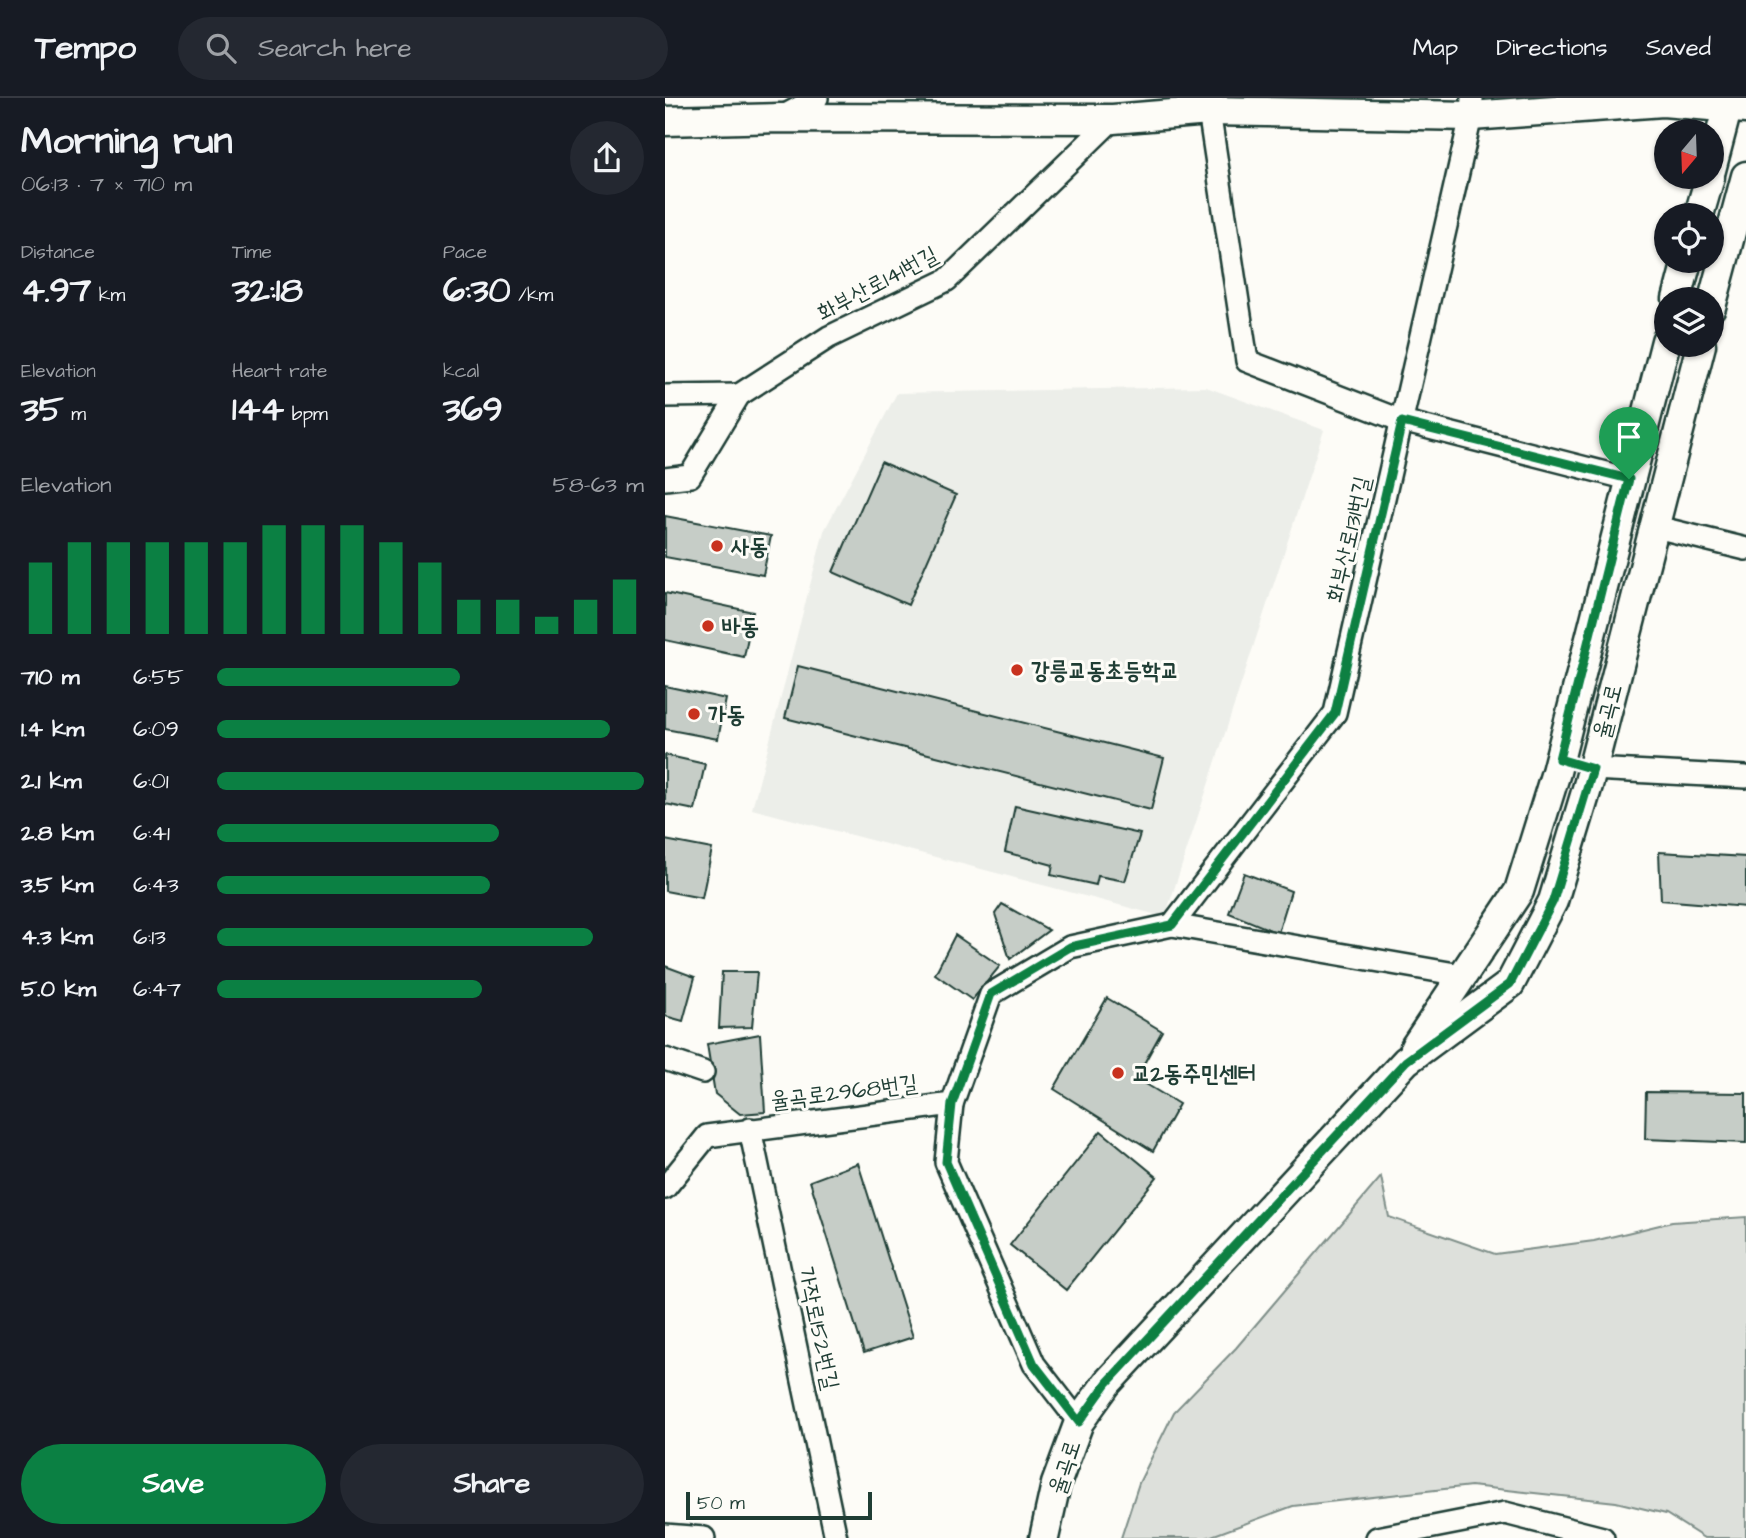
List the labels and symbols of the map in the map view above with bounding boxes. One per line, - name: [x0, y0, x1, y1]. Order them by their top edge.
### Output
- north arrow: [1654, 119, 1724, 189]
- street label: 화부산로141번길: [811, 239, 944, 329]
- pin: [1599, 407, 1659, 479]
- street label: 화부산로131번길: [1319, 473, 1379, 605]
- place label: 사동: [730, 531, 768, 563]
- marker: 사동: [709, 538, 725, 554]
- place label: 바동: [721, 611, 759, 643]
- marker: 바동: [700, 618, 716, 634]
- place label: 강릉교동초등학교: [1031, 655, 1179, 687]
- marker: 강릉교동초등학교: [1009, 662, 1025, 678]
- street label: 율곡로: [1586, 680, 1630, 742]
- place label: 가동: [708, 699, 745, 731]
- marker: 가동: [686, 706, 702, 722]
- place label: 교2동주민센터: [1132, 1058, 1256, 1090]
- marker: 교2동주민센터: [1110, 1065, 1126, 1081]
- street label: 율곡로2968번길: [769, 1067, 920, 1117]
- street label: 가작로152번길: [789, 1264, 847, 1393]
- street label: 율곡로: [1041, 1436, 1089, 1499]
- scale bar: [686, 1489, 871, 1521]

